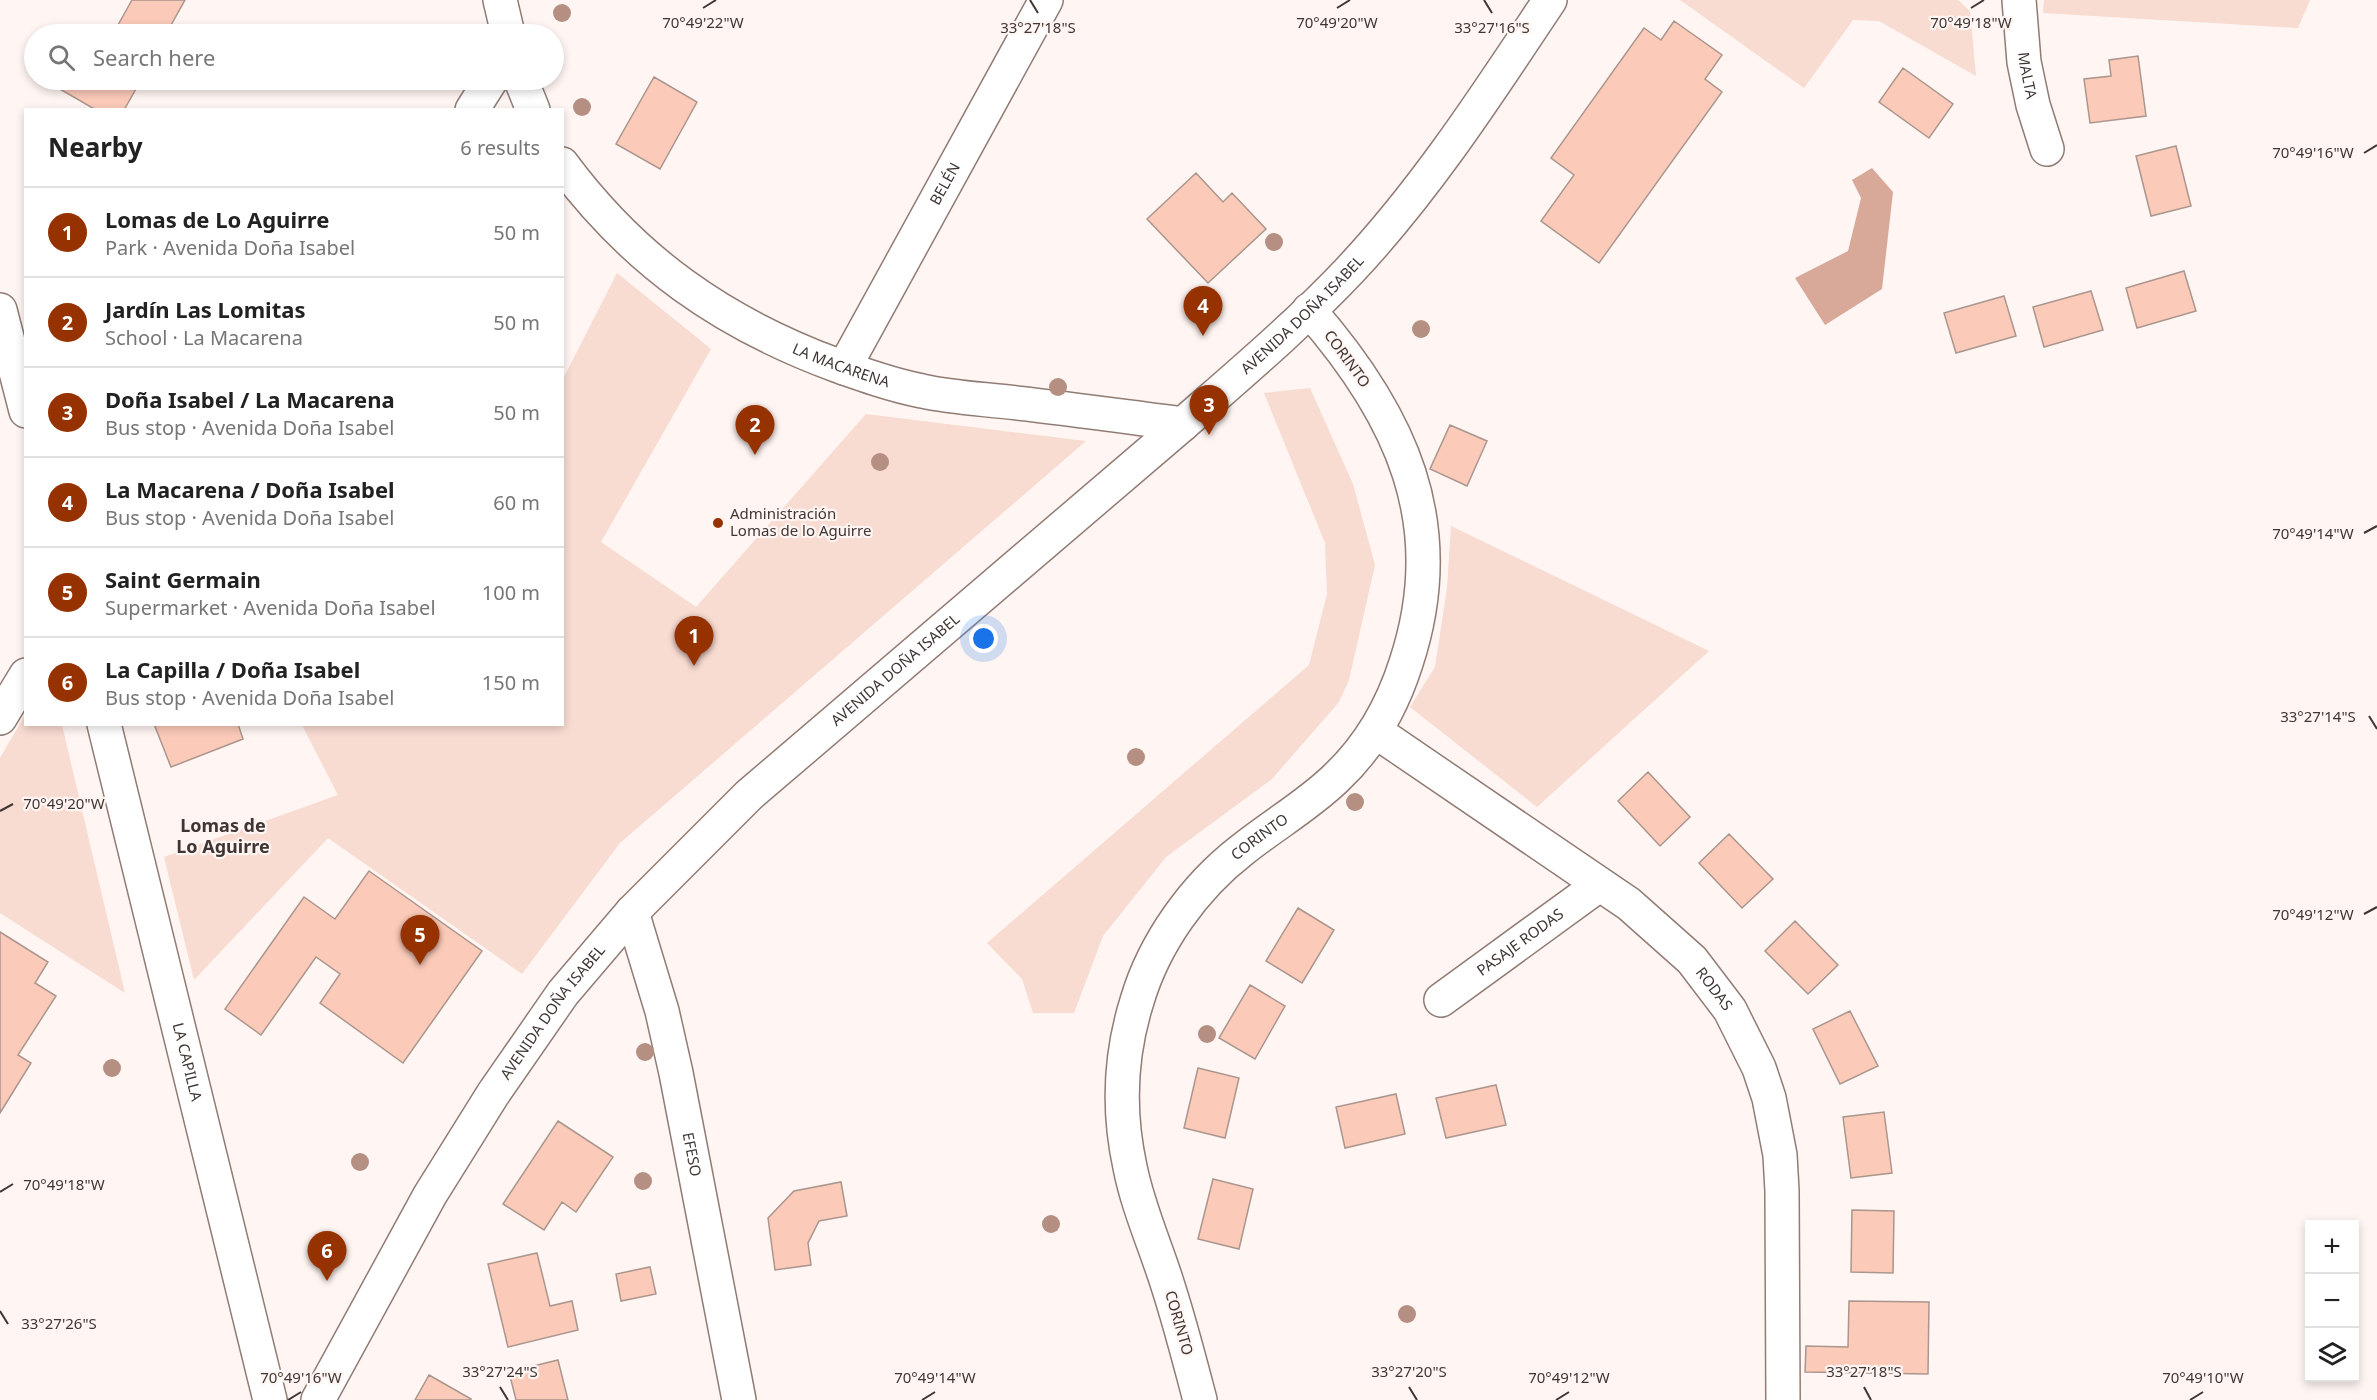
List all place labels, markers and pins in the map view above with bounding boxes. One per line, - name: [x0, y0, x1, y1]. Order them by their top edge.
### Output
- pin: 4: [1184, 286, 1222, 336]
- pin: 3: [1190, 386, 1228, 435]
- pin: 2: [736, 406, 774, 455]
- place label: Administración Lomas de lo Aguirre: [730, 503, 871, 540]
- marker: Administración Lomas de lo Aguirre: [711, 516, 725, 530]
- pin: 1: [674, 616, 714, 666]
- pin: 5: [400, 916, 440, 965]
- pin: 6: [308, 1232, 346, 1281]

